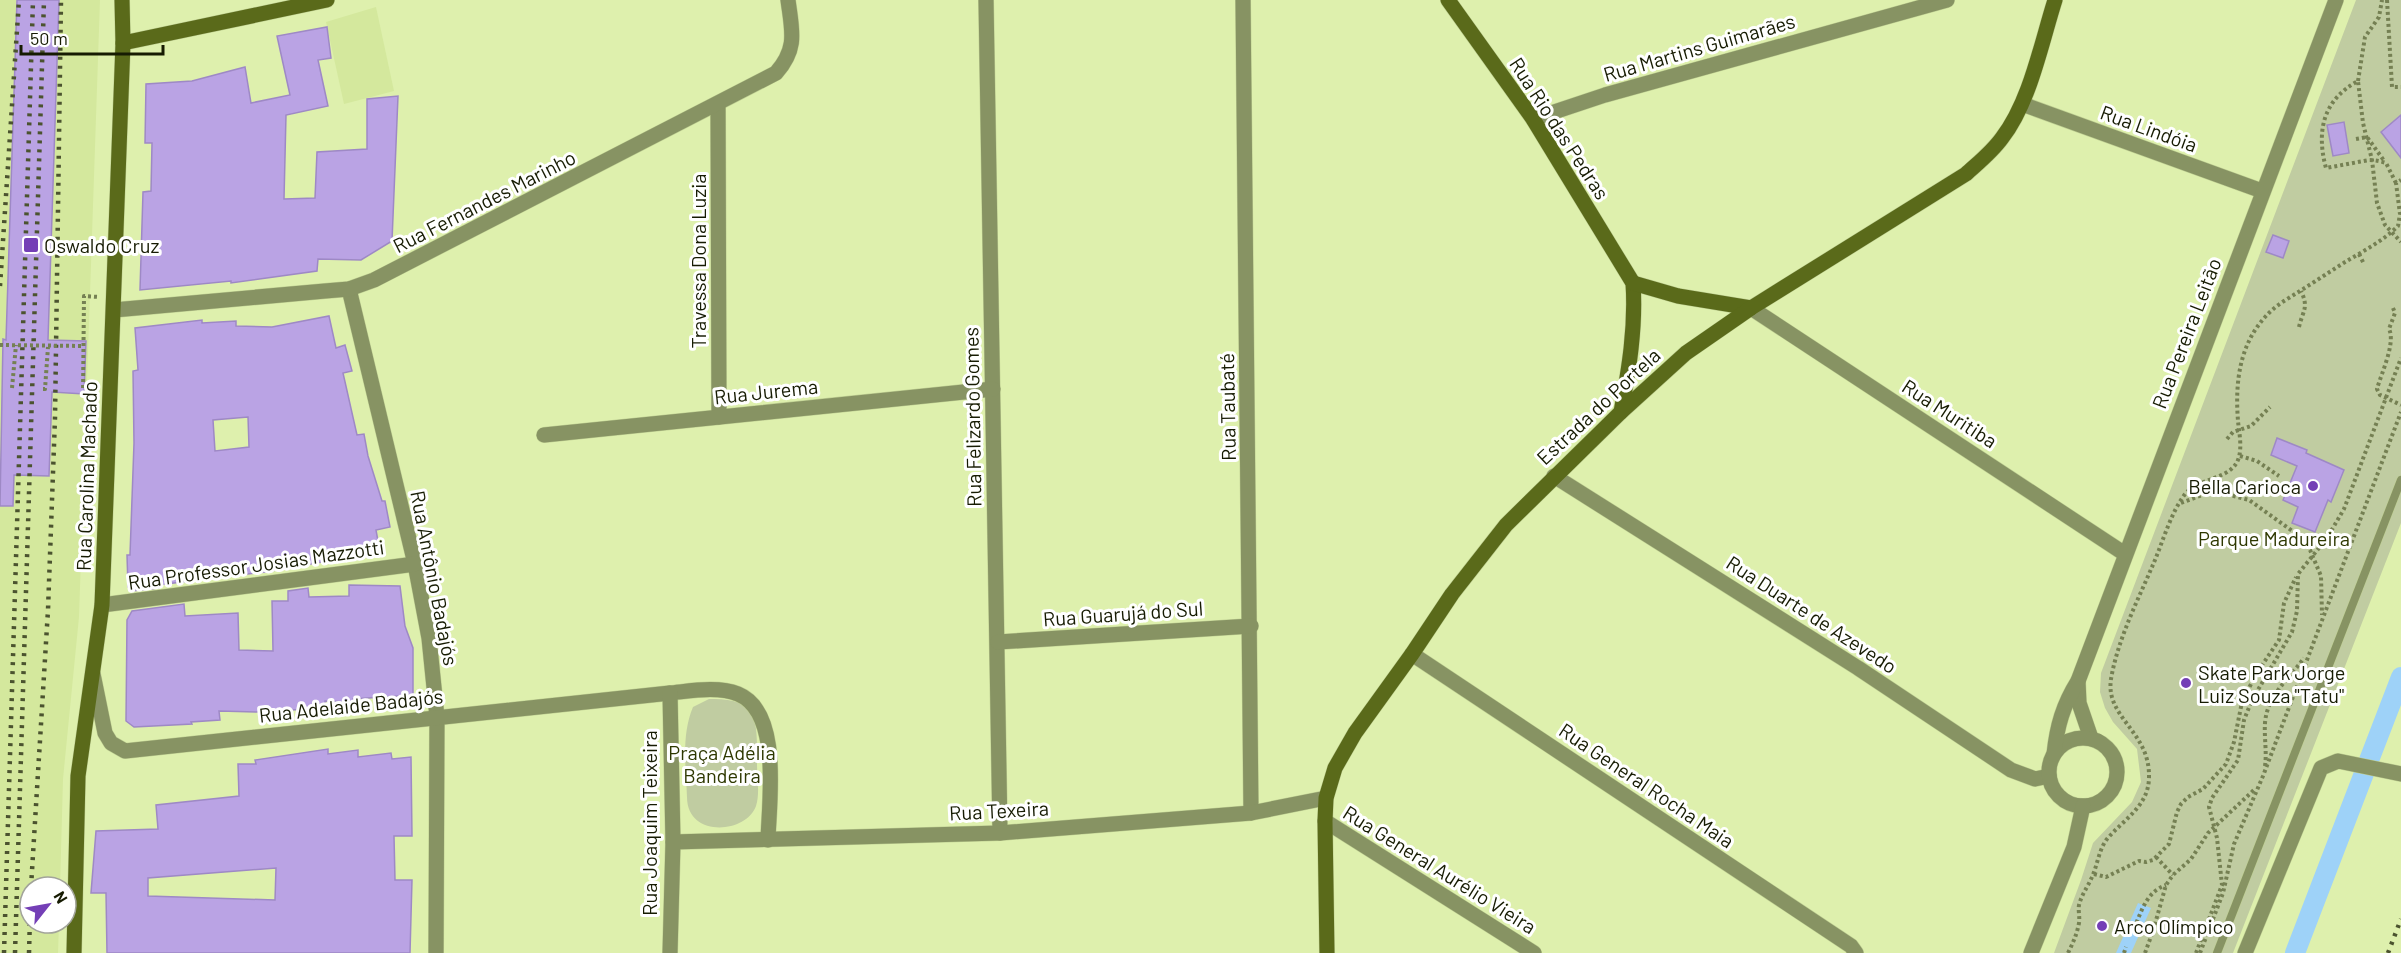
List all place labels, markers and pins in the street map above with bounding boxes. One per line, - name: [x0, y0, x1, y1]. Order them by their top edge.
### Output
- place label: Oswaldo Cruz: [44, 233, 159, 257]
- marker: Oswaldo Cruz: [22, 236, 40, 254]
- place label: Bella Carioca: [2188, 474, 2301, 498]
- marker: Bella Carioca: [2306, 479, 2320, 493]
- place label: Skate Park Jorge Luiz Souza "Tatu": [2198, 660, 2345, 707]
- marker: Skate Park Jorge Luiz Souza "Tatu": [2179, 676, 2193, 690]
- place label: Arco Olímpico: [2114, 914, 2234, 938]
- marker: Arco Olímpico: [2095, 919, 2109, 933]

